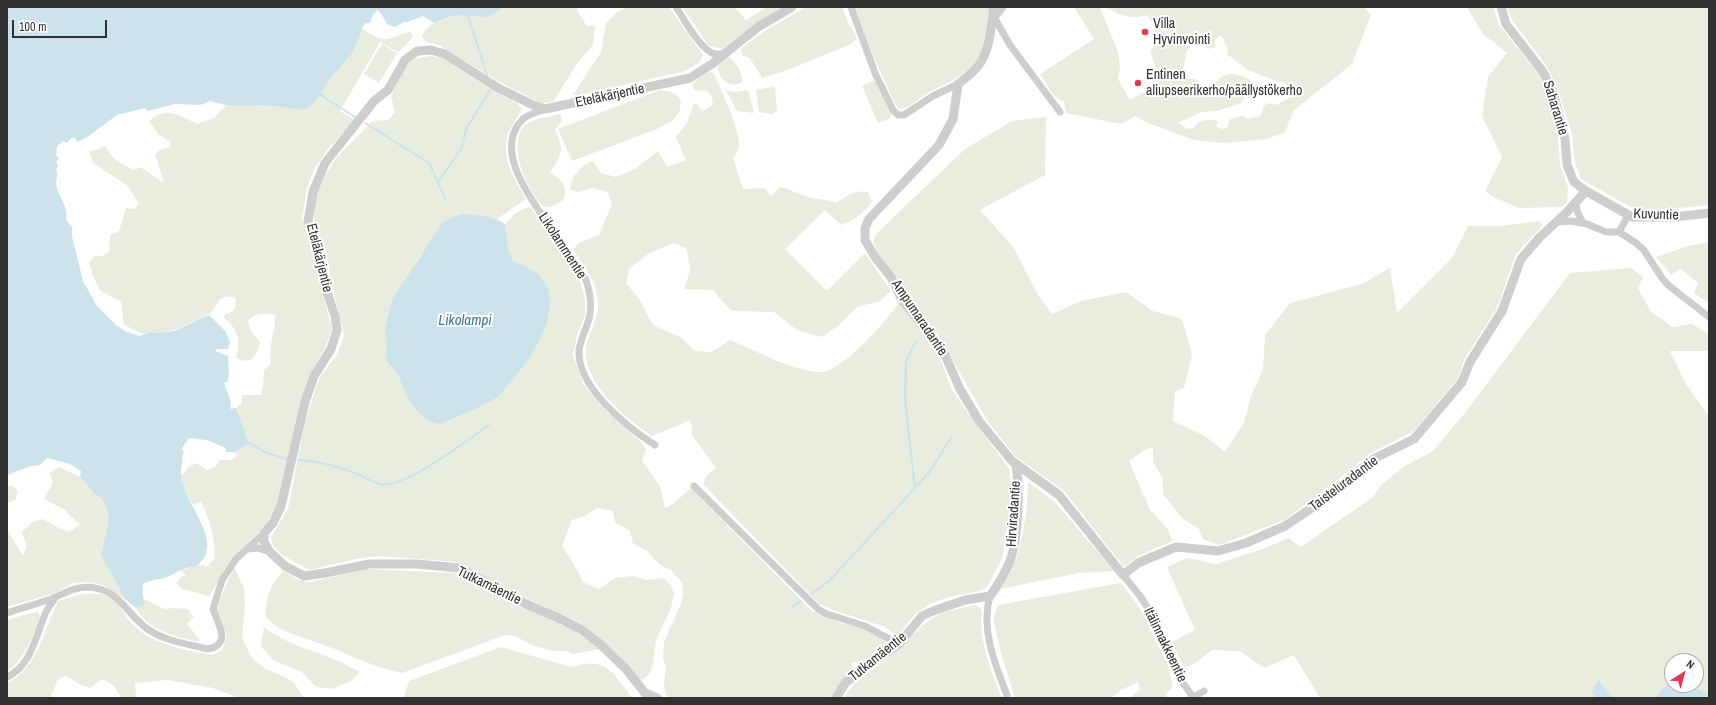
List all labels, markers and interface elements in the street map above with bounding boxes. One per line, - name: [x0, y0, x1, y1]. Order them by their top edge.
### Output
- scale bar: [14, 12, 109, 38]
- place label: Villa Hyvinvointi: [1153, 16, 1210, 48]
- text: 100 m: [19, 19, 46, 35]
- marker: Villa Hyvinvointi: [1140, 27, 1150, 37]
- place label: Entinen aliupseerikerho/päällystökerho: [1146, 67, 1302, 100]
- marker: Entinen aliupseerikerho/päällystökerho: [1133, 78, 1143, 88]
- street label: Saharantie: [1539, 79, 1571, 137]
- street label: Eteläkärjentie: [574, 80, 646, 112]
- street label: Kuvuntie: [1633, 206, 1679, 224]
- street label: Likolammentie: [534, 210, 590, 282]
- street label: Eteläkärjentie: [302, 222, 336, 294]
- street label: Ampumaradantie: [887, 277, 951, 359]
- water label: Likolampi: [438, 312, 492, 330]
- street label: Taisteluradantie: [1306, 453, 1382, 515]
- street label: Hirviradantie: [1003, 480, 1025, 548]
- street label: Tutkamäentie: [454, 563, 524, 609]
- street label: Itälinnakkeentie: [1140, 605, 1190, 685]
- street label: Tutkamäentie: [846, 629, 910, 685]
- north arrow: [1664, 653, 1704, 693]
- text: N: [1684, 657, 1697, 672]

